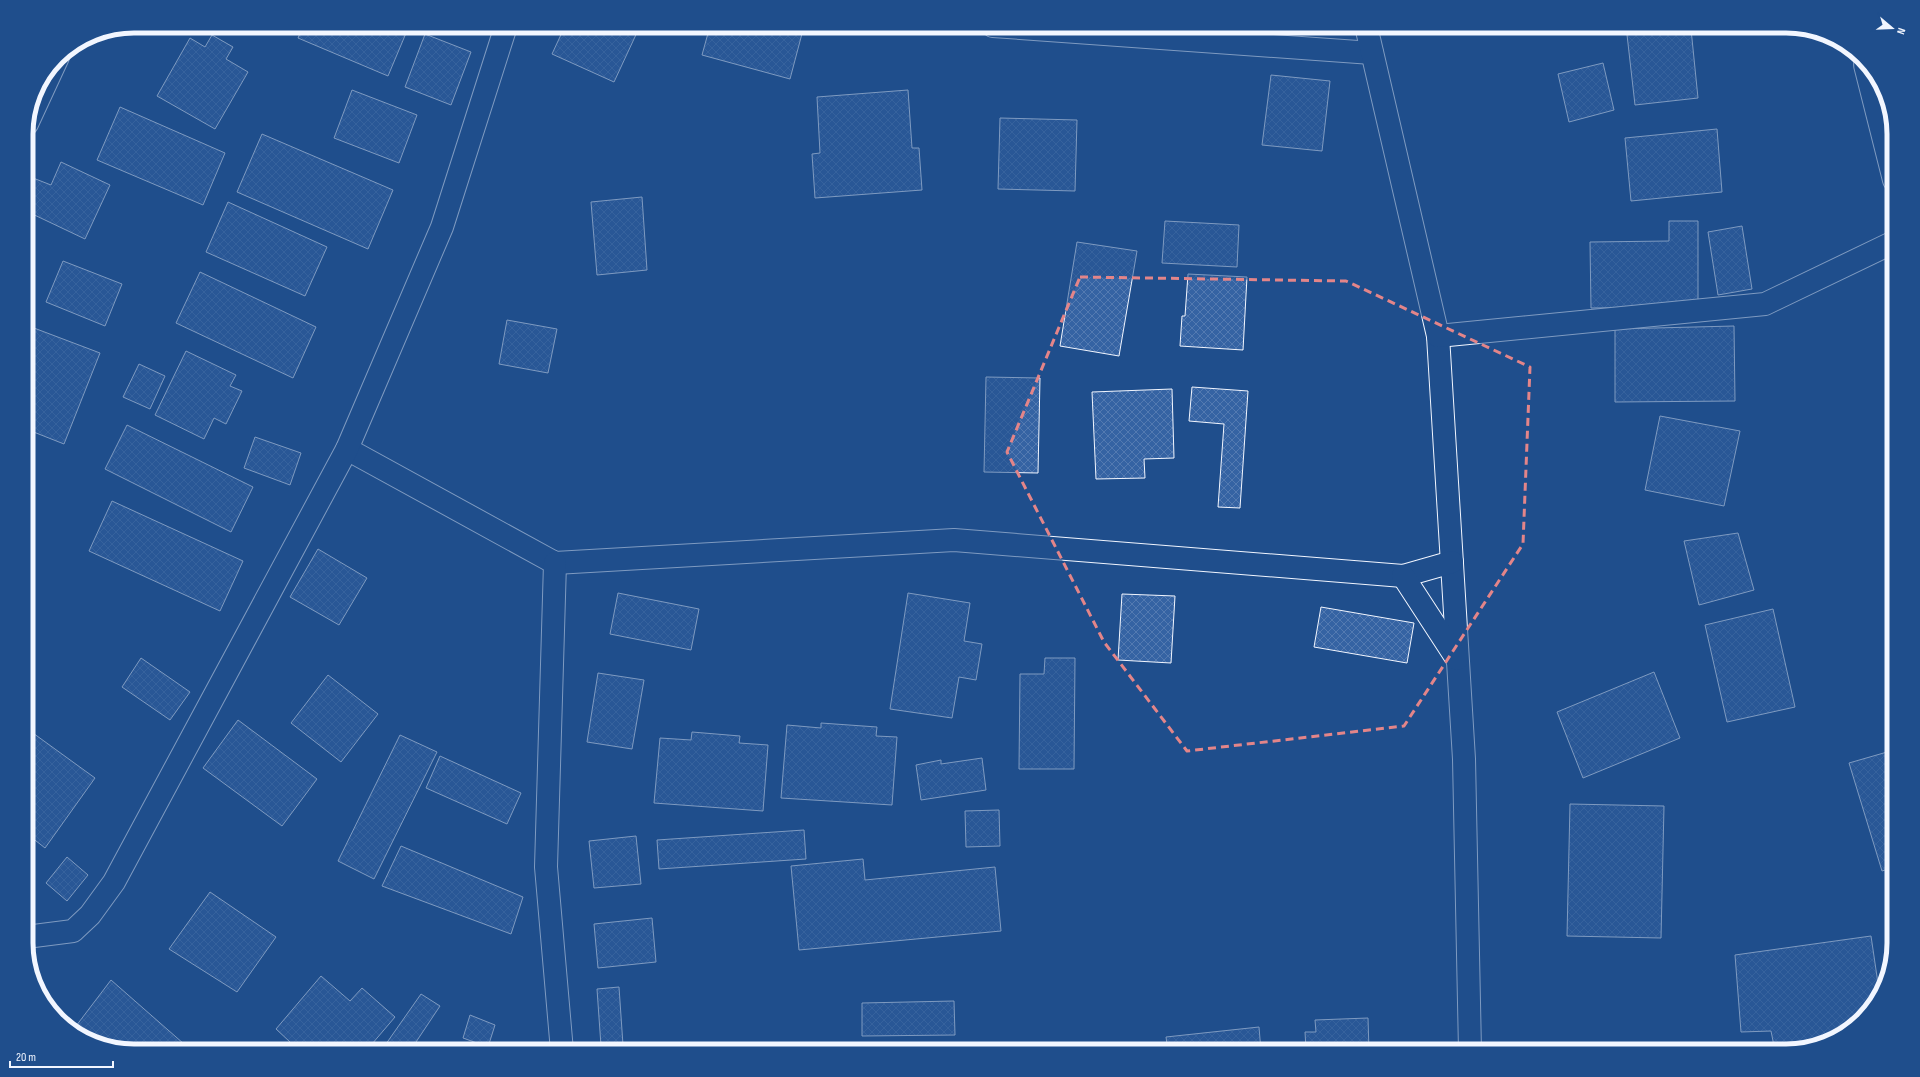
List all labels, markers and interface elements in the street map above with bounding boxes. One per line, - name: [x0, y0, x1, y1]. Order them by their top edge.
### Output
- north arrow: [1872, 8, 1912, 48]
- text: N: [1894, 26, 1908, 36]
- scale bar: [10, 1043, 113, 1069]
- text: 20 m: [16, 1050, 36, 1065]

